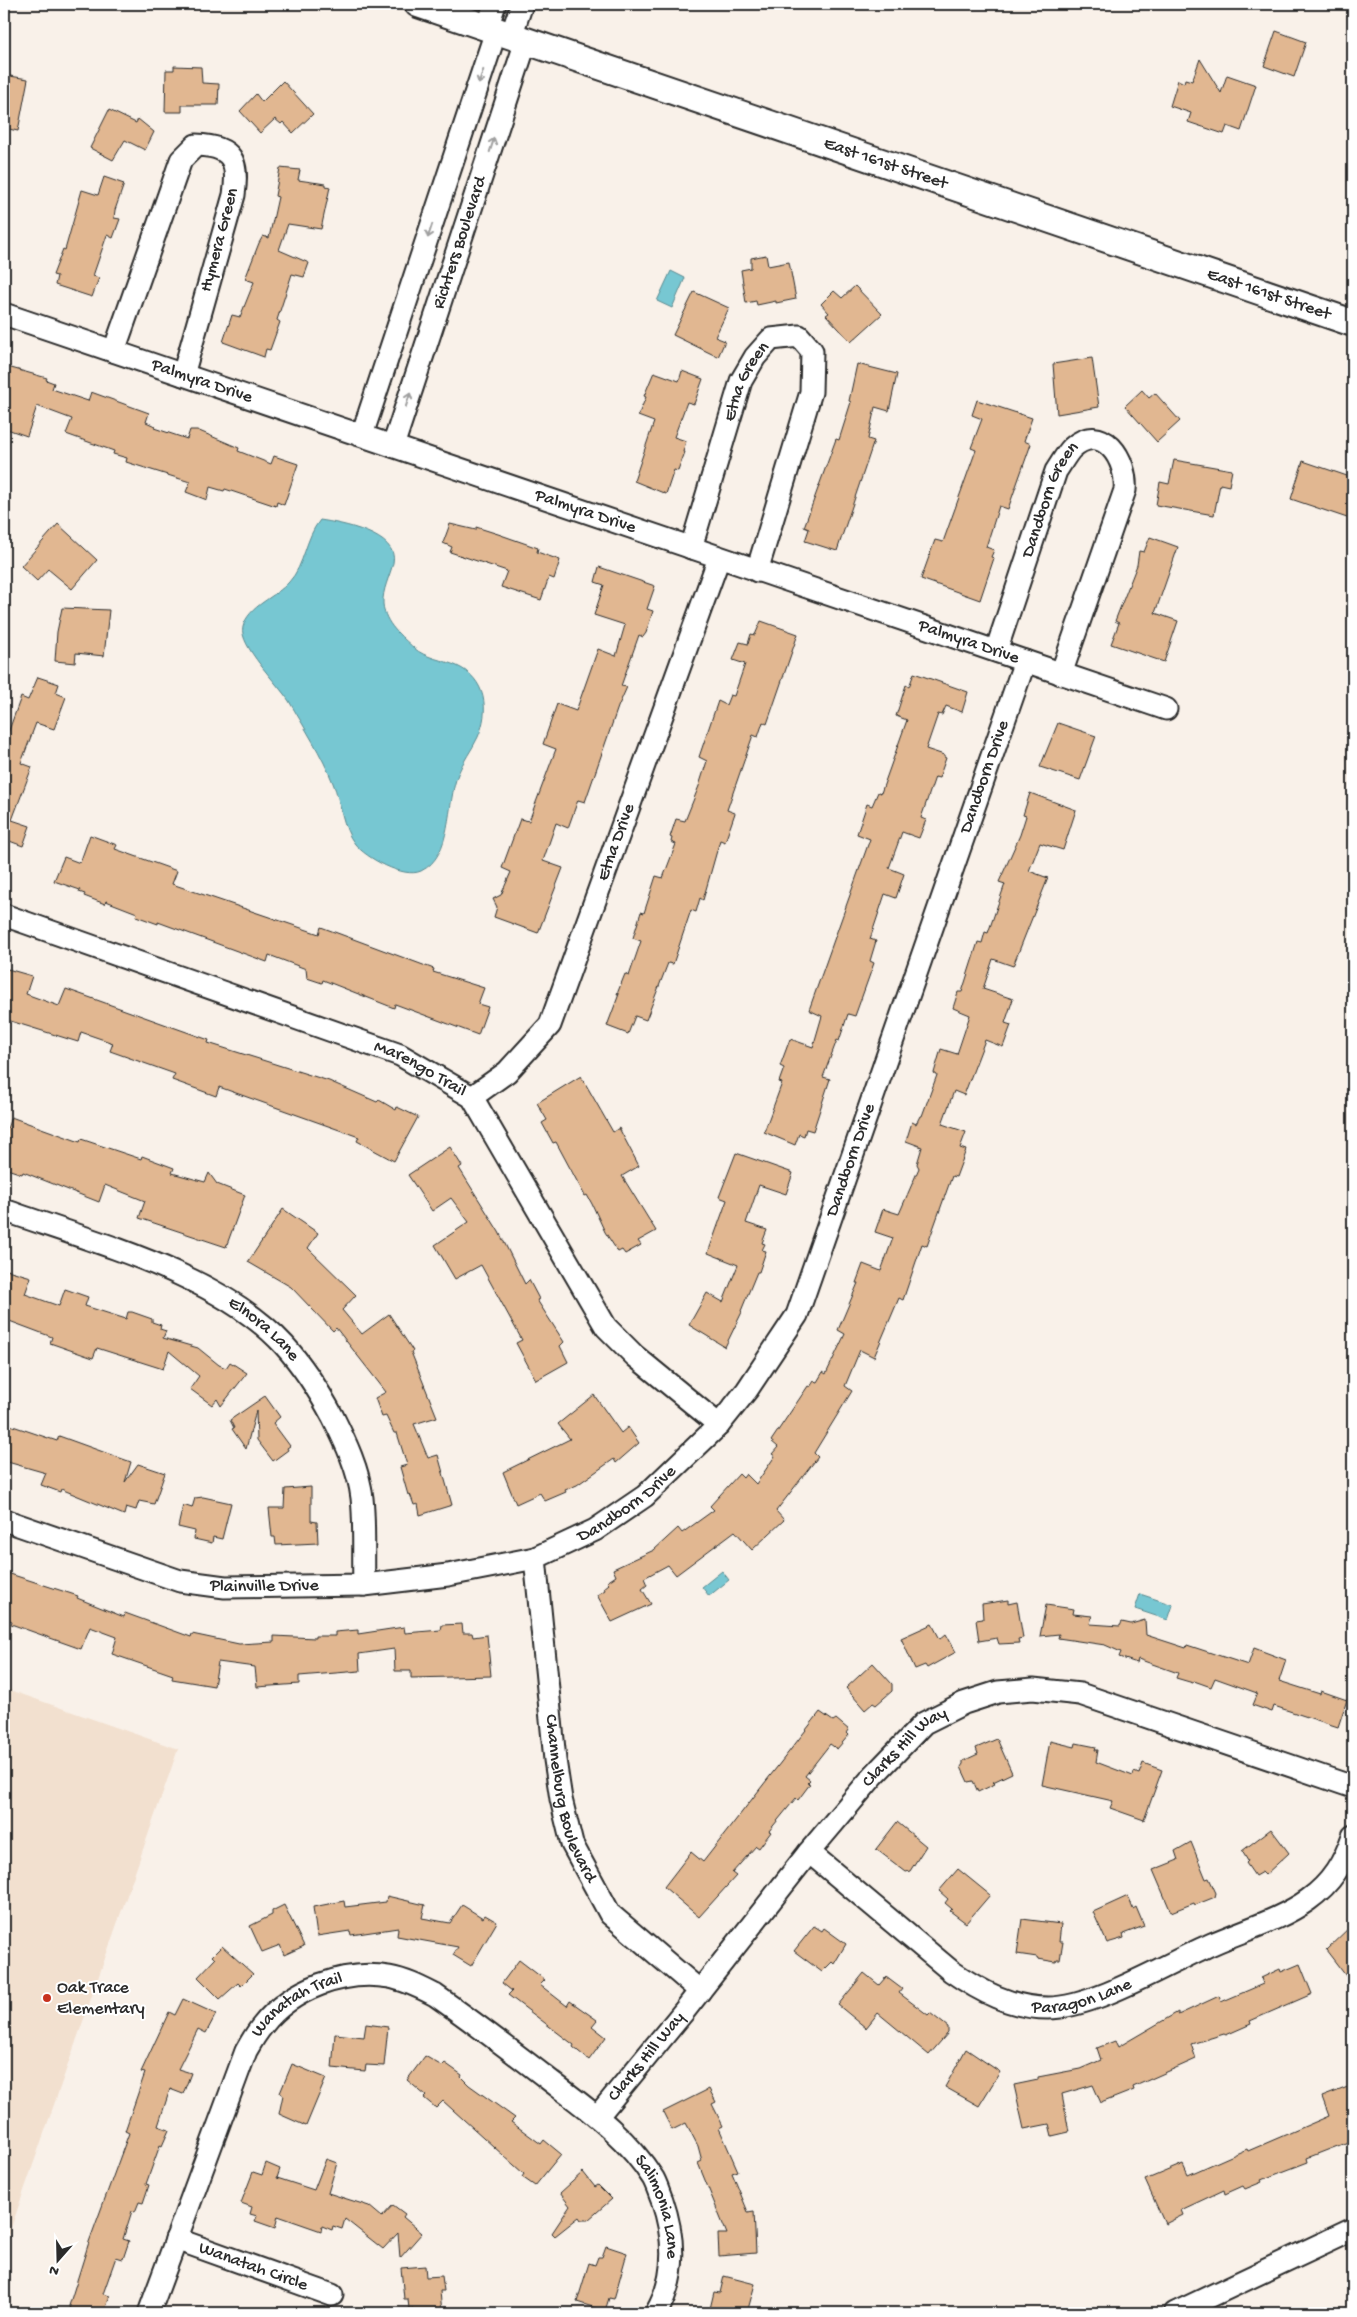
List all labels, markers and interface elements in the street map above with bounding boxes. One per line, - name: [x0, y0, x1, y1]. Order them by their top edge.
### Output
- one-way arrow: [476, 69, 485, 84]
- street label: East 161st Street: [821, 133, 952, 195]
- one-way arrow: [487, 138, 497, 154]
- street label: Richters Boulevard: [428, 172, 492, 312]
- street label: Hymera Green: [196, 185, 244, 294]
- one-way arrow: [424, 223, 434, 239]
- street label: East 161st Street: [1204, 263, 1335, 326]
- street label: Etna Green: [719, 337, 774, 424]
- street label: Palmyra Drive: [148, 354, 256, 408]
- one-way arrow: [404, 392, 414, 408]
- street label: Dandborn Green: [1017, 436, 1083, 561]
- street label: Palmyra Drive: [531, 484, 639, 539]
- street label: Palmyra Drive: [915, 615, 1023, 669]
- street label: Dandborn Drive: [955, 717, 1014, 837]
- street label: Etna Drive: [593, 800, 640, 884]
- street label: Marengo Trail: [371, 1036, 470, 1102]
- street label: Dandborn Drive: [821, 1100, 881, 1220]
- street label: Elnora Lane: [224, 1292, 304, 1366]
- street label: Dandborn Drive: [573, 1461, 681, 1548]
- street label: Plainville Drive: [208, 1574, 320, 1598]
- street label: Clarks Hill Way: [858, 1703, 951, 1792]
- street label: Channelburg Boulevard: [540, 1713, 602, 1887]
- street label: Wanatah Trail: [247, 1968, 344, 2041]
- street label: Paragon Lane: [1030, 1974, 1136, 2019]
- place label: Oak Trace Elementary: [57, 1978, 145, 2020]
- marker: Oak Trace Elementary: [41, 1992, 53, 2004]
- street label: Clarks Hill Way: [604, 2008, 690, 2106]
- street label: Salimonia Lane: [630, 2151, 682, 2260]
- north arrow: [32, 2234, 82, 2284]
- street label: Wanatah Circle: [196, 2237, 311, 2296]
- text: N: [47, 2260, 62, 2279]

